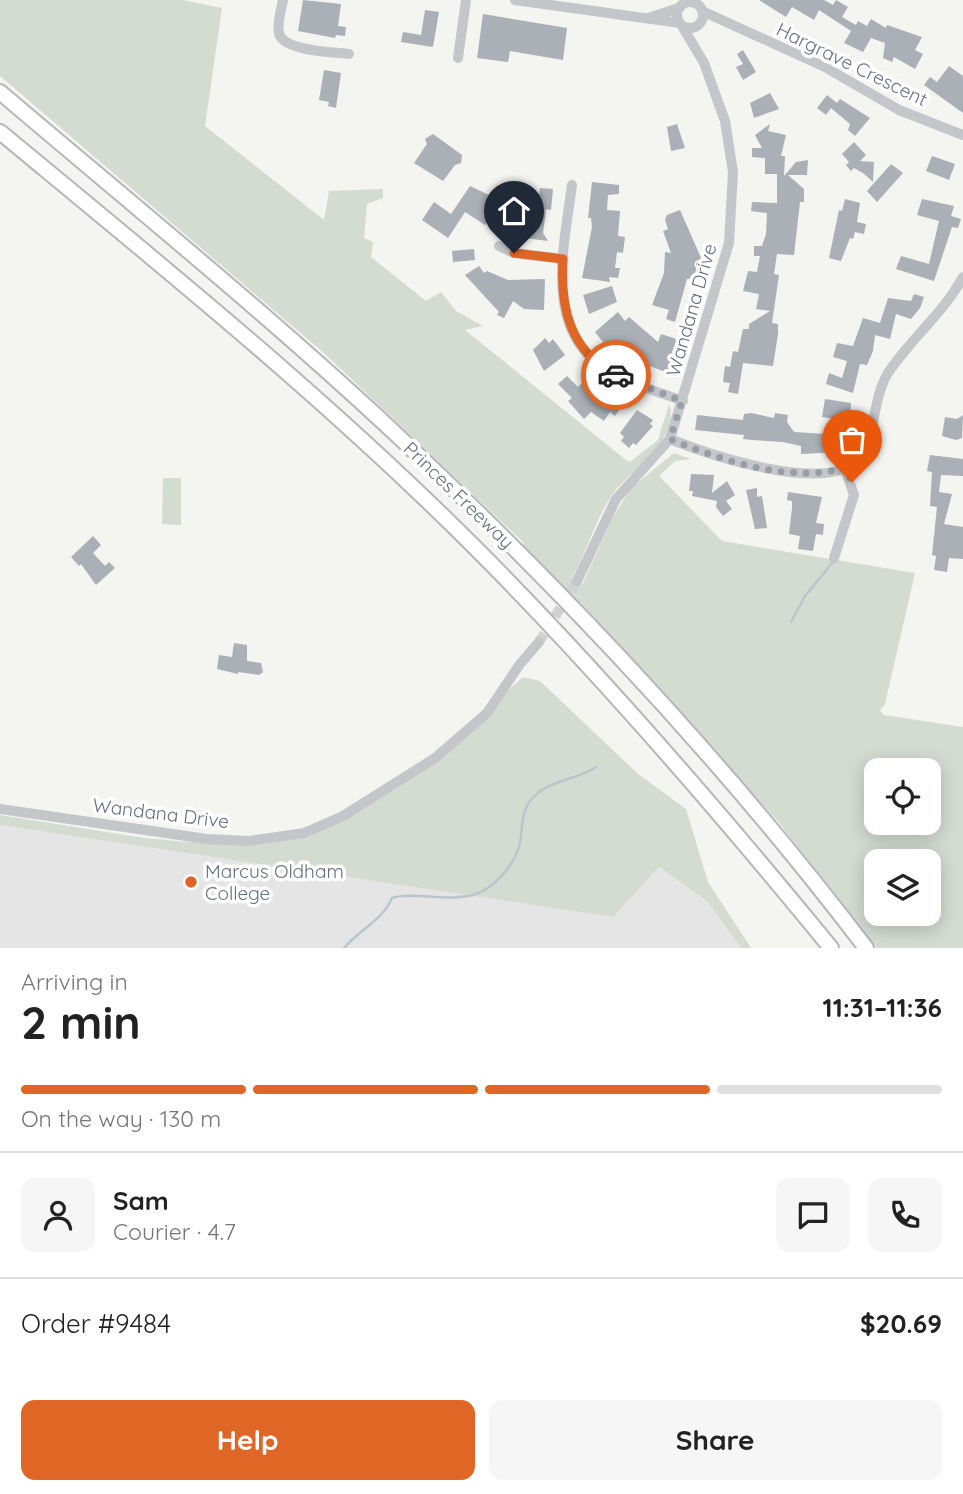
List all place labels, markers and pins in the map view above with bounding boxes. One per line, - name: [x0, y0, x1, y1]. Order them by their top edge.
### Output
- pin: [484, 181, 544, 253]
- pin: [822, 410, 882, 482]
- place label: Marcus Oldham College: [205, 859, 344, 905]
- marker: Marcus Oldham College: [183, 874, 199, 890]

